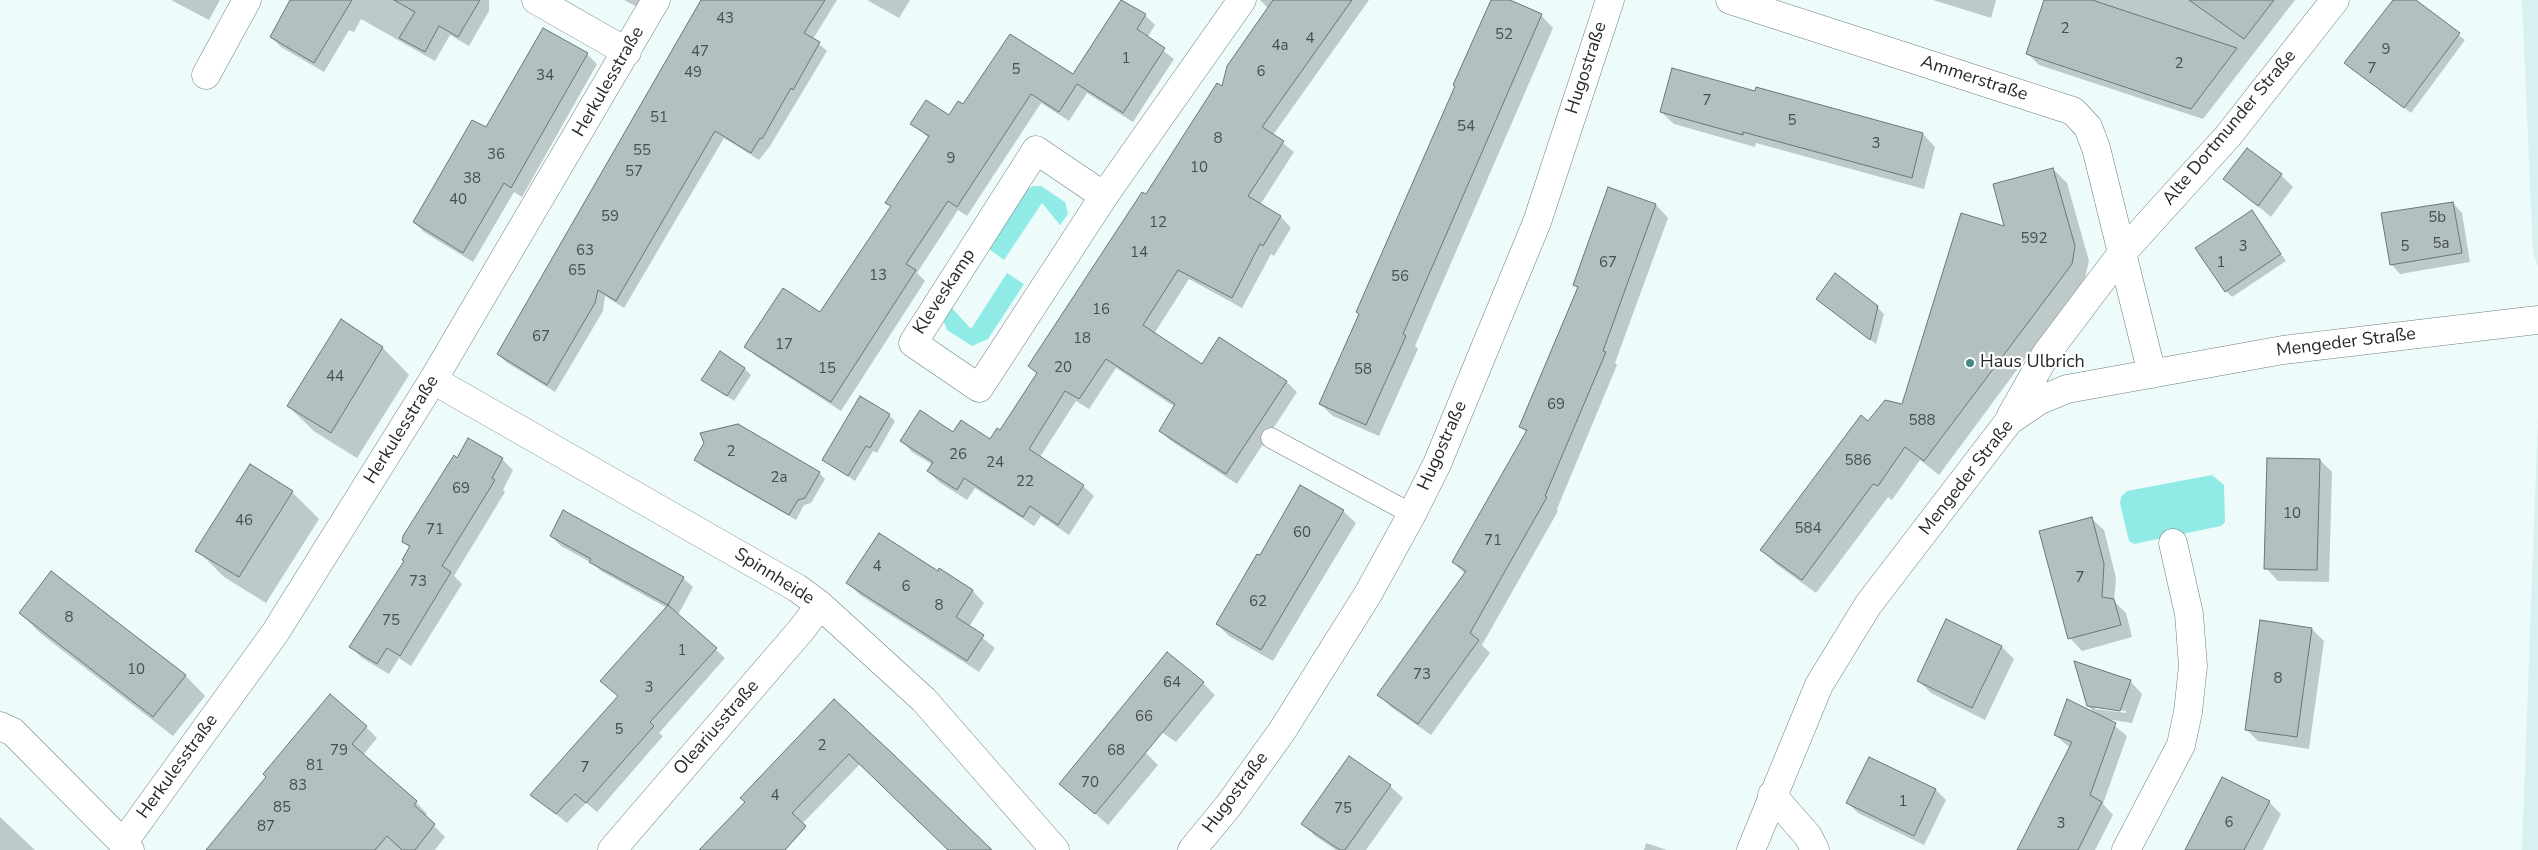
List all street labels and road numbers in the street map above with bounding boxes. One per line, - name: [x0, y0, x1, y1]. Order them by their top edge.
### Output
- street label: Hugostraße: [1562, 19, 1612, 117]
- street label: Herkulesstraße: [569, 23, 649, 141]
- street label: Alte Dortmunder Straße: [2159, 46, 2301, 210]
- street label: Ammerstraße: [1918, 52, 2030, 106]
- street label: Kleveskamp: [909, 245, 981, 339]
- street label: Mengeder Straße: [2275, 324, 2417, 362]
- street label: Herkulesstraße: [360, 372, 444, 488]
- street label: Hugostraße: [1414, 398, 1472, 494]
- street label: Mengeder Straße: [1915, 416, 2019, 540]
- street label: Spinnheide: [730, 544, 818, 610]
- street label: Oleariusstraße: [670, 676, 764, 780]
- street label: Herkulesstraße: [133, 711, 223, 823]
- street label: Hugostraße: [1199, 748, 1273, 838]

